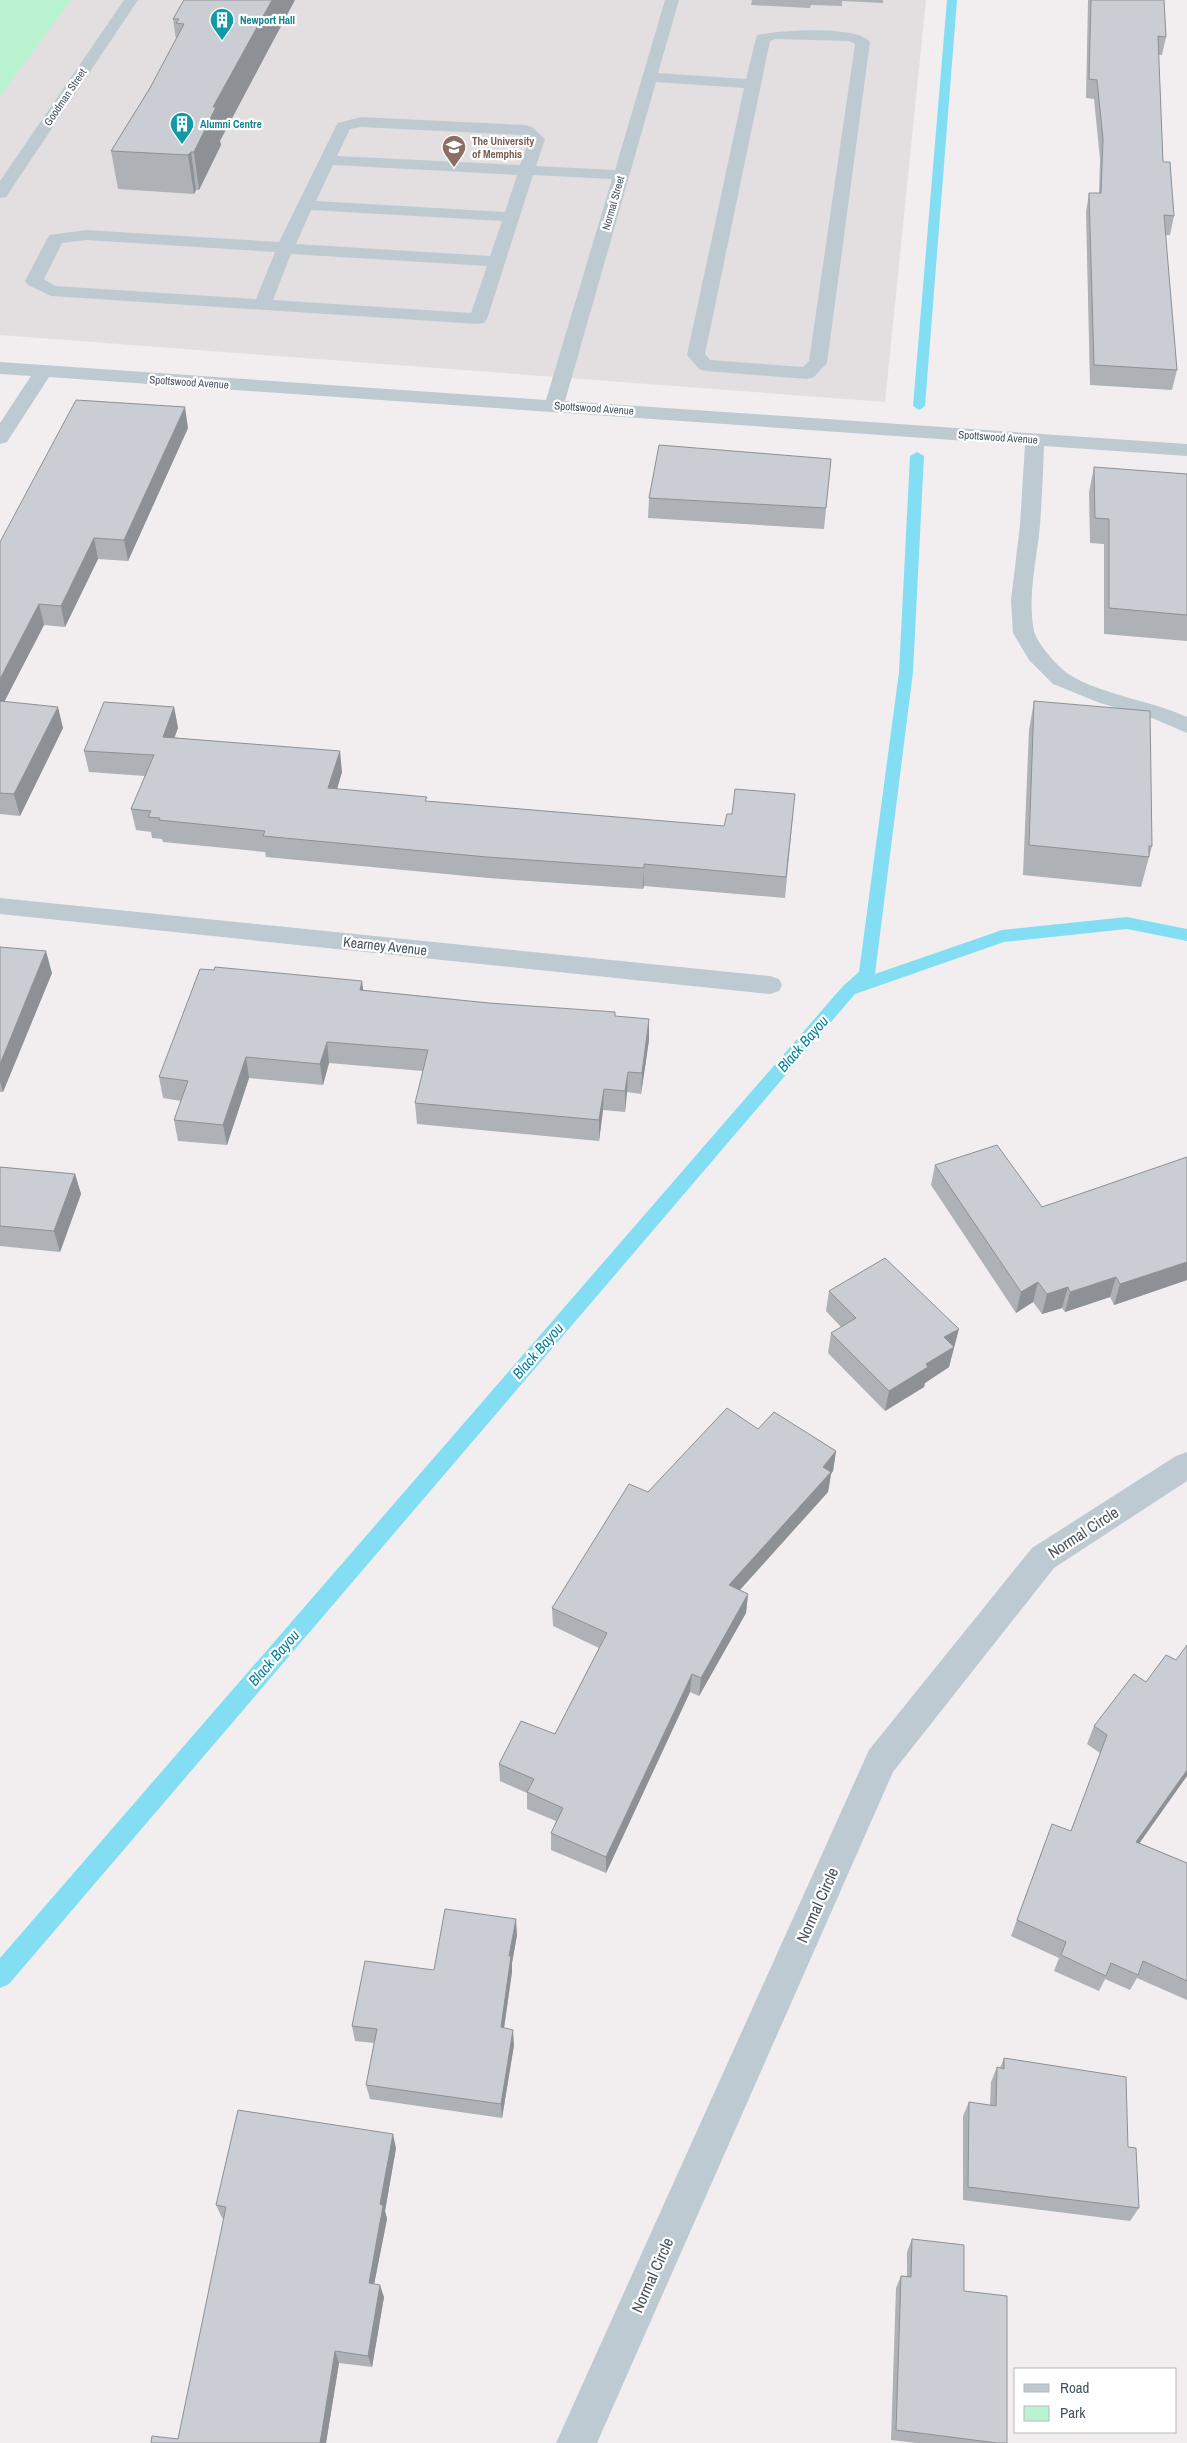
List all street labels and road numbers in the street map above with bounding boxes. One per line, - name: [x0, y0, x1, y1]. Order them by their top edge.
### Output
- street label: Goodman Street: [41, 65, 90, 128]
- street label: Normal Street: [599, 174, 628, 232]
- street label: Spottswood Avenue: [149, 372, 229, 392]
- street label: Spottswood Avenue: [554, 398, 634, 418]
- street label: Spottswood Avenue: [958, 427, 1038, 447]
- street label: Kearney Avenue: [342, 933, 428, 959]
- street label: Normal Circle: [1043, 1501, 1123, 1563]
- street label: Normal Circle: [791, 1864, 843, 1946]
- street label: Normal Circle: [626, 2234, 678, 2316]

